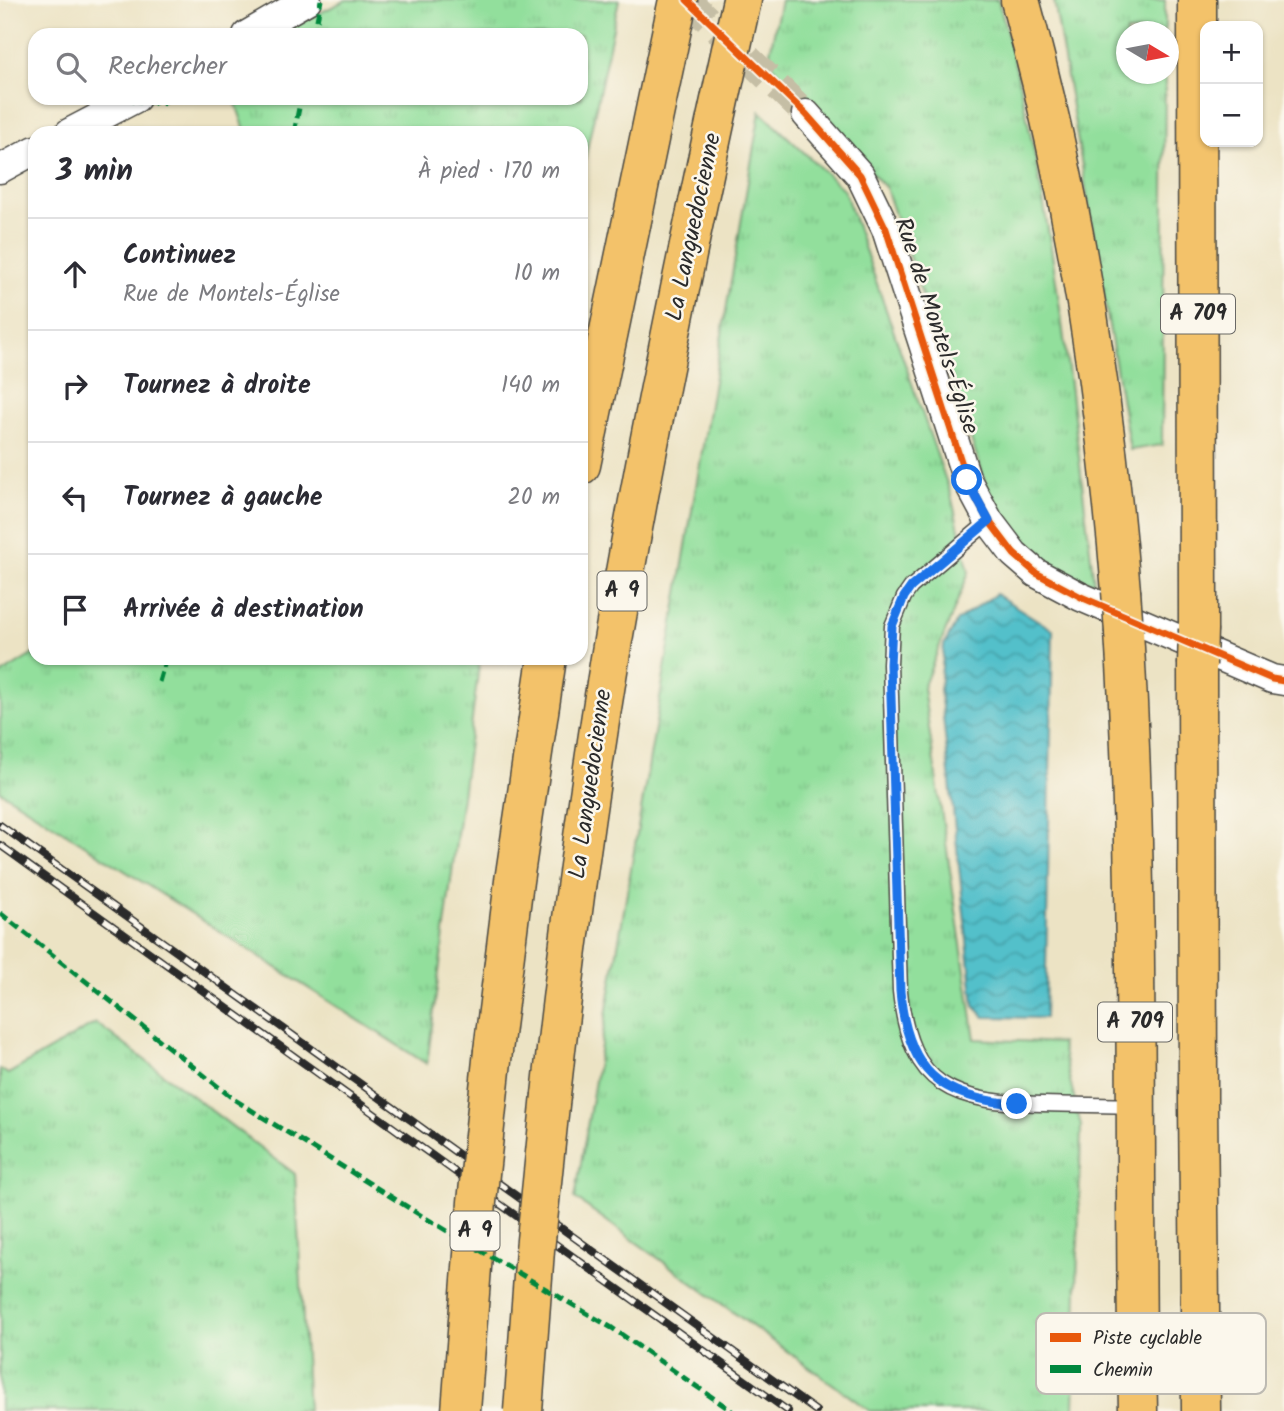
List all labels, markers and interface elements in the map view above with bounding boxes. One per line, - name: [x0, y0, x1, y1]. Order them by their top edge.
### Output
- north arrow: [1116, 21, 1179, 84]
- map controls: [1200, 21, 1263, 147]
- button: +: [1200, 21, 1263, 84]
- search box: [28, 28, 588, 105]
- text: Rechercher: [108, 46, 227, 88]
- icon: search: [52, 48, 90, 86]
- button: −: [1200, 84, 1263, 147]
- street label: La Languedocienne: [655, 129, 733, 325]
- text: 3 min: [56, 148, 133, 196]
- text: À pied · 170 m: [418, 154, 560, 190]
- street label: Rue de Montels-Église: [882, 212, 990, 440]
- text: Continuez: [123, 235, 236, 277]
- icon: ahead: [56, 255, 94, 293]
- text: 10 m: [514, 256, 560, 292]
- text: Rue de Montels-Église: [123, 277, 340, 313]
- road number: A 709: [1161, 294, 1235, 334]
- text: Tournez à droite: [123, 365, 311, 407]
- icon: right: [56, 367, 94, 405]
- text: 140 m: [501, 368, 560, 404]
- route start: [951, 464, 982, 495]
- text: Tournez à gauche: [123, 477, 323, 519]
- icon: left: [56, 479, 94, 517]
- text: 20 m: [508, 480, 560, 516]
- road number: A 9: [598, 572, 646, 610]
- text: Arrivée à destination: [123, 589, 364, 631]
- icon: arrive: [56, 591, 94, 629]
- street label: La Languedocienne: [558, 686, 624, 881]
- road number: A 709: [1098, 1002, 1172, 1042]
- route end: [1001, 1088, 1032, 1119]
- road number: A 9: [450, 1212, 500, 1250]
- legend: [1036, 1313, 1266, 1394]
- text: Piste cyclable: [1093, 1324, 1202, 1354]
- text: Chemin: [1093, 1356, 1153, 1386]

